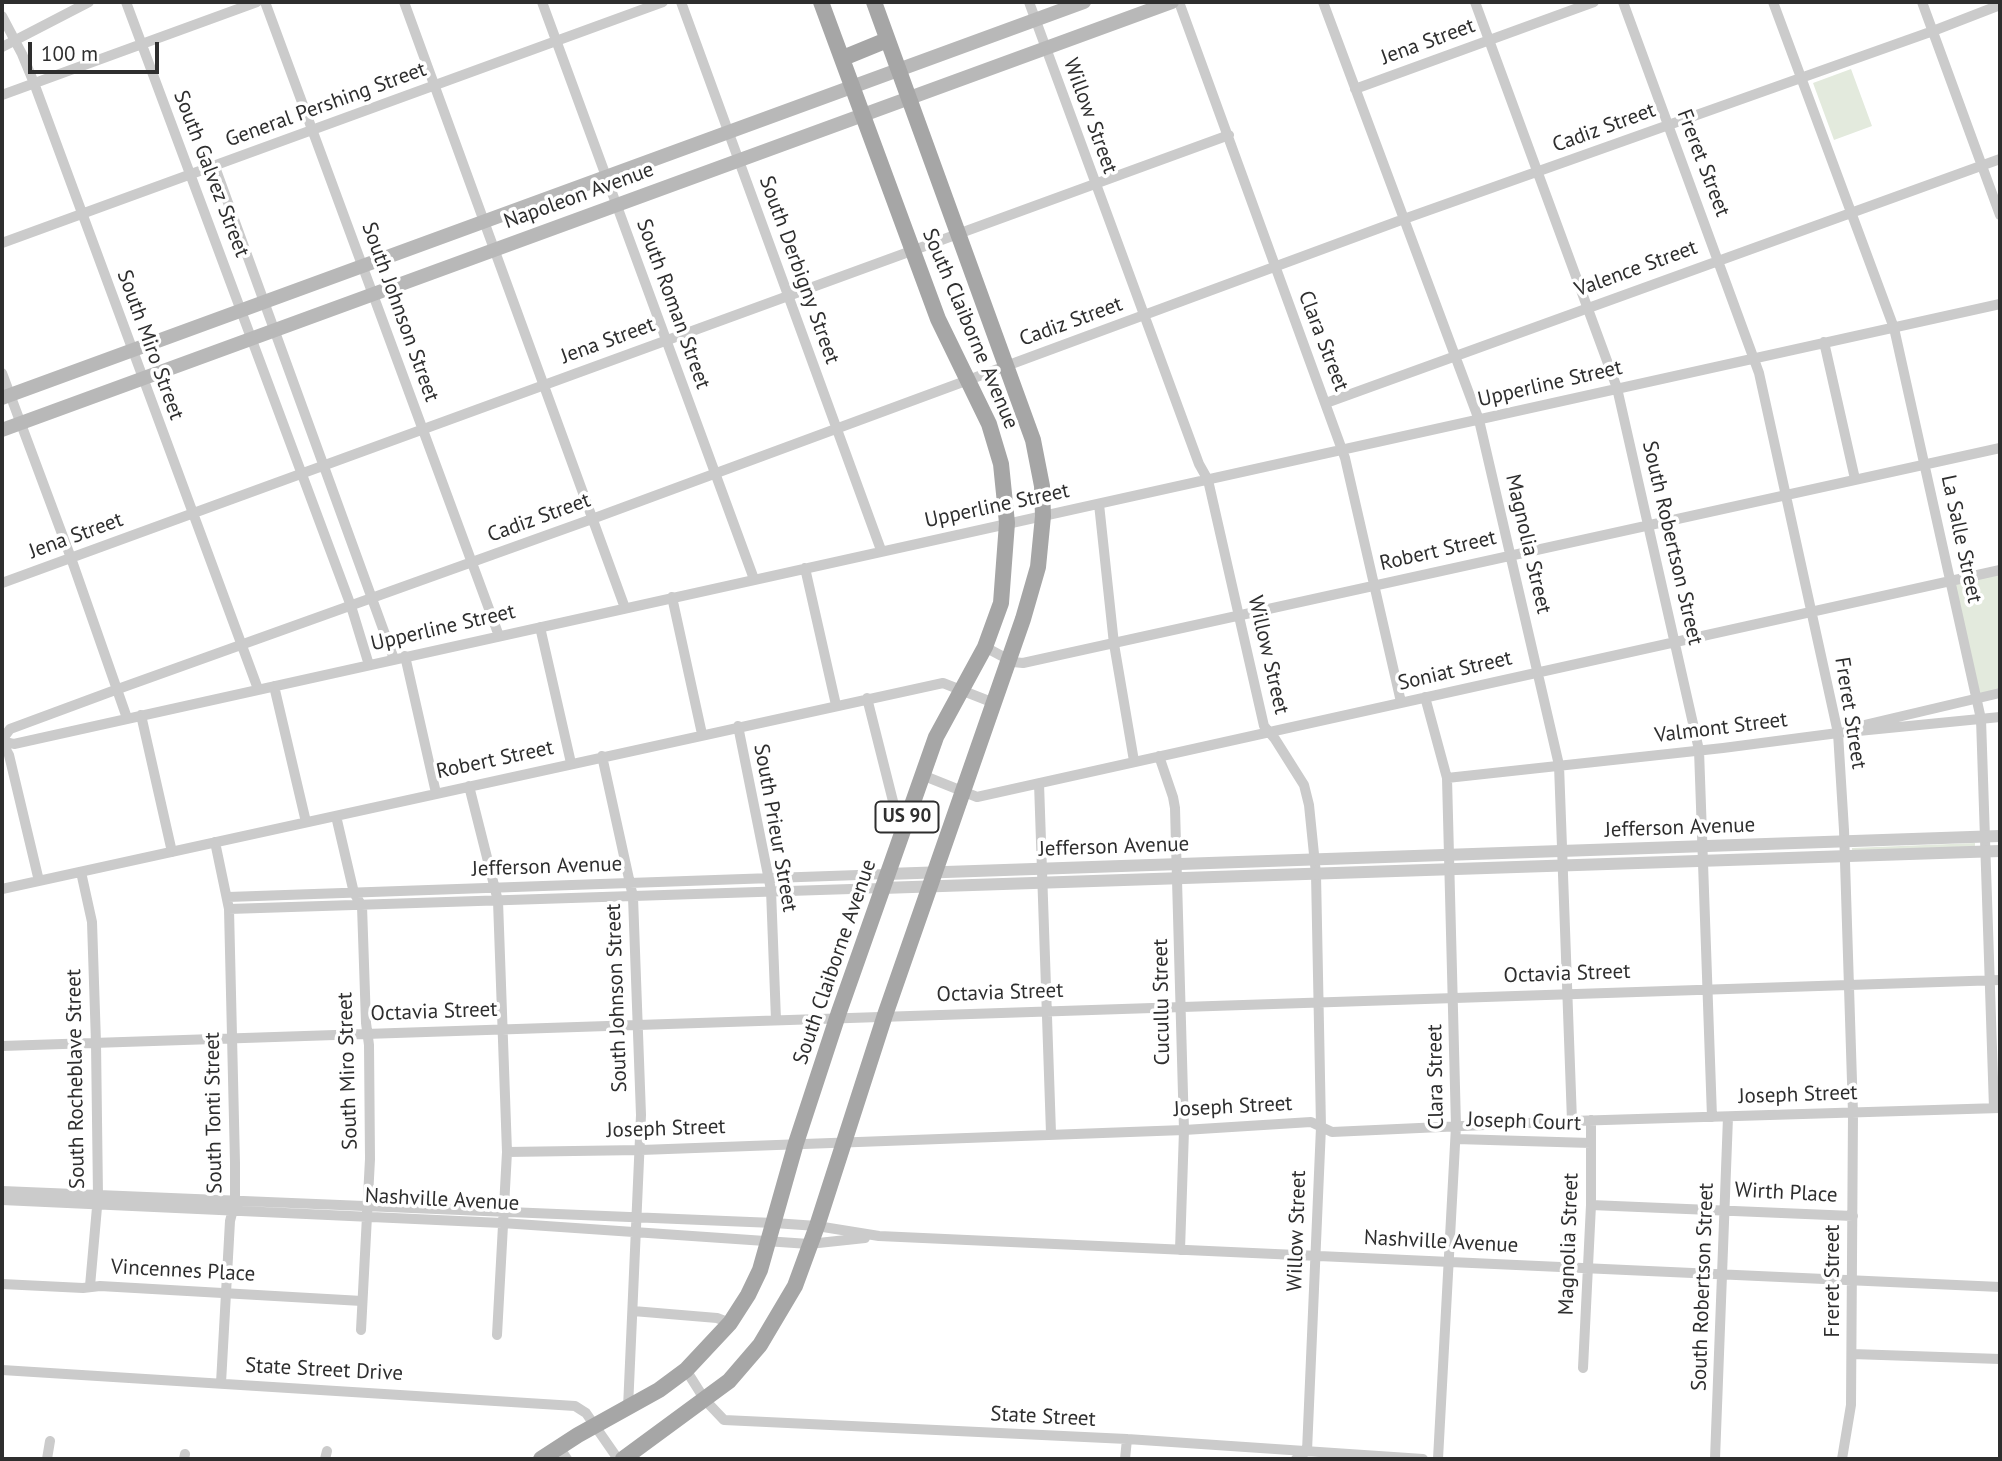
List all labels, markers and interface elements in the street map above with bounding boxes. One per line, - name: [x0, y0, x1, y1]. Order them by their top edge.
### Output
- street label: Jena Street: [1378, 13, 1478, 71]
- scale bar: [32, 28, 163, 72]
- text: 100 m: [41, 40, 98, 67]
- street label: Willow Street: [1057, 55, 1123, 177]
- street label: General Pershing Street: [222, 57, 430, 153]
- street label: South Galvez Street: [168, 87, 254, 261]
- street label: Cadiz Street: [1549, 98, 1659, 158]
- street label: Freret Street: [1671, 106, 1735, 220]
- street label: Napoleon Avenue: [501, 157, 657, 235]
- street label: South Derbigny Street: [753, 173, 845, 367]
- street label: South Roman Street: [631, 216, 715, 392]
- street label: South Johnson Street: [356, 219, 444, 405]
- street label: South Claiborne Avenue: [916, 225, 1024, 433]
- street label: Valence Street: [1571, 235, 1701, 303]
- street label: South Miro Street: [111, 267, 189, 423]
- street label: Clara Street: [1292, 287, 1354, 395]
- street label: Cadiz Street: [1016, 292, 1126, 352]
- street label: Jena Street: [558, 312, 658, 370]
- street label: Upperline Street: [1475, 355, 1625, 413]
- street label: South Robertson Street: [1636, 439, 1708, 647]
- street label: Magnolia Street: [1500, 472, 1556, 616]
- street label: La Salle Street: [1935, 473, 1987, 605]
- street label: Upperline Street: [922, 478, 1072, 534]
- street label: Cadiz Street: [484, 488, 594, 548]
- street label: Jena Street: [26, 507, 126, 565]
- street label: Robert Street: [1377, 525, 1499, 577]
- street label: Willow Street: [1242, 593, 1294, 717]
- street label: Upperline Street: [368, 599, 518, 657]
- street label: Soniat Street: [1396, 646, 1514, 696]
- street label: Freret Street: [1829, 655, 1871, 771]
- street label: Valmont Street: [1653, 707, 1789, 749]
- street label: Robert Street: [434, 735, 556, 785]
- street label: South Prieur Street: [748, 742, 802, 914]
- road number: US 90: [876, 802, 939, 832]
- street label: Jefferson Avenue: [1604, 813, 1756, 843]
- street label: Jefferson Avenue: [1038, 832, 1190, 862]
- street label: Jefferson Avenue: [471, 852, 623, 882]
- street label: South Claiborne Avenue: [788, 856, 882, 1068]
- street label: South Johnson Street: [601, 903, 633, 1093]
- street label: Cucullu Street: [1148, 939, 1176, 1065]
- street label: Octavia Street: [1503, 959, 1631, 989]
- street label: South Rocheblave Street: [61, 969, 91, 1189]
- street label: Octavia Street: [936, 978, 1064, 1008]
- street label: South Miro Street: [333, 992, 363, 1150]
- street label: Octavia Street: [370, 997, 498, 1027]
- street label: Clara Street: [1422, 1024, 1450, 1130]
- street label: South Tonti Street: [200, 1032, 228, 1194]
- street label: Joseph Street: [1738, 1080, 1858, 1110]
- street label: Joseph Street: [1173, 1091, 1293, 1123]
- street label: Joseph Court: [1467, 1107, 1581, 1137]
- street label: Joseph Street: [606, 1114, 726, 1144]
- street label: Willow Street: [1282, 1170, 1312, 1292]
- street label: Magnolia Street: [1554, 1172, 1584, 1316]
- street label: Wirth Place: [1734, 1178, 1838, 1208]
- street label: South Robertson Street: [1687, 1182, 1719, 1392]
- street label: Nashville Avenue: [364, 1183, 520, 1217]
- street label: Nashville Avenue: [1363, 1225, 1519, 1259]
- street label: Freret Street: [1820, 1225, 1846, 1337]
- street label: Vincennes Place: [110, 1255, 256, 1287]
- street label: State Street Drive: [244, 1353, 404, 1387]
- street label: State Street: [990, 1402, 1096, 1432]

